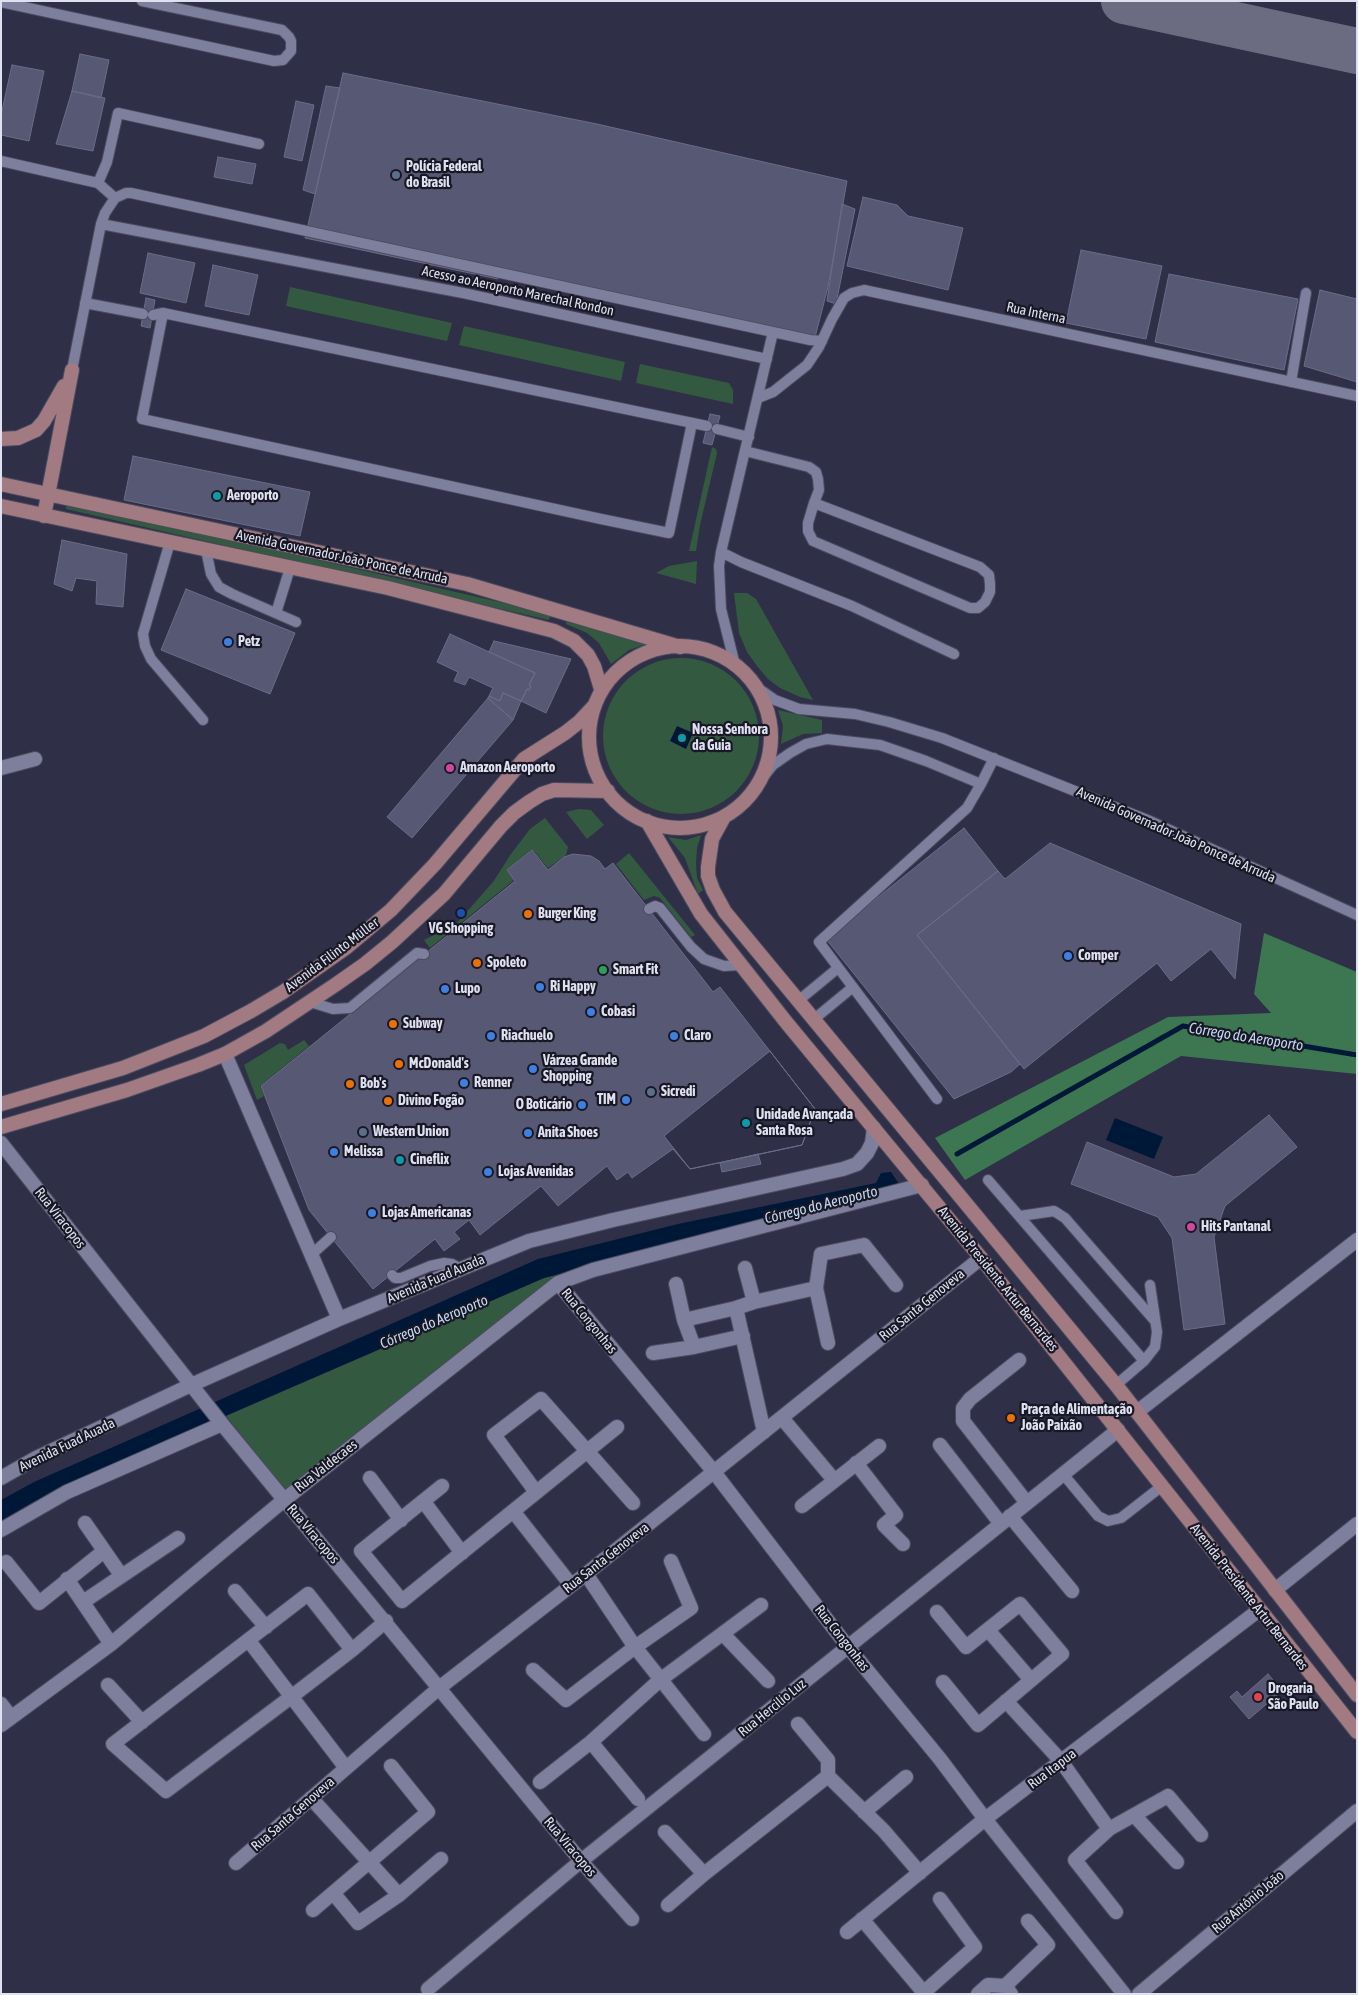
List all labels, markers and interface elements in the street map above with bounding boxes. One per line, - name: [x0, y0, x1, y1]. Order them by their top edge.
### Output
- place label: Polícia Federal do Brasil: [406, 159, 482, 192]
- marker: Polícia Federal do Brasil: [390, 169, 402, 181]
- street label: Acesso ao Aeroporto Marechal Rondon: [420, 262, 616, 320]
- street label: Rua Interna: [1005, 299, 1067, 327]
- place label: Aeroporto: [227, 488, 279, 504]
- marker: Aeroporto: [211, 490, 223, 502]
- street label: Avenida Governador João Ponce de Arruda: [235, 526, 449, 588]
- place label: Petz: [238, 634, 260, 650]
- marker: Petz: [222, 636, 234, 648]
- place label: Nossa Senhora da Guia: [692, 722, 768, 754]
- marker: Nossa Senhora da Guia: [676, 732, 688, 744]
- place label: Amazon Aeroporto: [460, 760, 555, 776]
- marker: Amazon Aeroporto: [444, 762, 456, 774]
- street label: Avenida Governador João Ponce de Arruda: [1074, 783, 1278, 887]
- place label: Burger King: [538, 906, 596, 922]
- marker: VG Shopping: [455, 907, 467, 919]
- marker: Burger King: [522, 908, 534, 920]
- street label: Avenida Filinto Müller: [282, 914, 382, 996]
- place label: VG Shopping: [429, 921, 493, 937]
- place label: Comper: [1078, 948, 1118, 964]
- marker: Comper: [1062, 950, 1074, 962]
- place label: Spoleto: [487, 955, 526, 971]
- marker: Spoleto: [471, 957, 483, 969]
- place label: Smart Fit: [613, 962, 658, 978]
- marker: Smart Fit: [597, 964, 609, 976]
- place label: Ri Happy: [550, 979, 596, 995]
- place label: Lupo: [455, 981, 480, 997]
- marker: Ri Happy: [534, 981, 546, 993]
- marker: Lupo: [439, 983, 451, 995]
- place label: Cobasi: [601, 1004, 635, 1020]
- marker: Cobasi: [585, 1006, 597, 1018]
- place label: Subway: [403, 1016, 443, 1032]
- marker: Subway: [387, 1018, 399, 1030]
- water label: Córrego do Aeroporto: [1187, 1019, 1305, 1055]
- place label: Riachuelo: [501, 1028, 553, 1044]
- place label: Claro: [684, 1028, 711, 1044]
- marker: Riachuelo: [485, 1030, 497, 1042]
- marker: Claro: [668, 1030, 680, 1042]
- place label: Várzea Grande Shopping: [543, 1053, 617, 1086]
- place label: McDonald's: [409, 1056, 469, 1072]
- marker: McDonald's: [393, 1058, 405, 1070]
- marker: Várzea Grande Shopping: [527, 1063, 539, 1075]
- place label: Renner: [474, 1075, 511, 1091]
- place label: Bob's: [360, 1076, 387, 1092]
- marker: Renner: [458, 1077, 470, 1089]
- marker: Bob's: [344, 1078, 356, 1090]
- place label: Sicredi: [661, 1084, 696, 1100]
- marker: Sicredi: [645, 1086, 657, 1098]
- place label: TIM: [597, 1092, 616, 1108]
- place label: Divino Fogão: [398, 1093, 464, 1109]
- marker: TIM: [620, 1094, 632, 1106]
- marker: Divino Fogão: [382, 1095, 394, 1107]
- place label: O Boticário: [516, 1097, 572, 1113]
- marker: O Boticário: [576, 1099, 588, 1111]
- place label: Unidade Avançada Santa Rosa: [756, 1107, 853, 1140]
- marker: Unidade Avançada Santa Rosa: [740, 1117, 752, 1129]
- place label: Western Union: [373, 1124, 449, 1140]
- place label: Anita Shoes: [538, 1125, 598, 1141]
- marker: Western Union: [357, 1126, 369, 1138]
- marker: Anita Shoes: [522, 1127, 534, 1139]
- place label: Melissa: [344, 1144, 383, 1160]
- marker: Melissa: [328, 1146, 340, 1158]
- place label: Cineflix: [410, 1152, 449, 1168]
- marker: Cineflix: [394, 1154, 406, 1166]
- place label: Lojas Avenidas: [498, 1164, 574, 1180]
- marker: Lojas Avenidas: [482, 1166, 494, 1178]
- water label: Córrego do Aeroporto: [763, 1182, 879, 1228]
- street label: Rua Viracopos: [31, 1184, 89, 1252]
- street label: Avenida Presidente Artur Bernardes: [934, 1203, 1062, 1355]
- place label: Lojas Americanas: [382, 1205, 471, 1221]
- marker: Lojas Americanas: [366, 1207, 378, 1219]
- place label: Hits Pantanal: [1201, 1219, 1271, 1235]
- marker: Hits Pantanal: [1185, 1221, 1197, 1233]
- street label: Avenida Fuad Auada: [385, 1251, 487, 1307]
- street label: Rua Santa Genoveva: [876, 1265, 968, 1345]
- street label: Rua Congonhas: [558, 1285, 620, 1357]
- water label: Córrego do Aeroporto: [377, 1291, 491, 1353]
- place label: Praça de Alimentação João Paixão: [1021, 1402, 1133, 1434]
- marker: Praça de Alimentação João Paixão: [1005, 1412, 1017, 1424]
- street label: Avenida Fuad Auada: [16, 1415, 118, 1475]
- street label: Rua Valdecaes: [291, 1436, 361, 1496]
- street label: Rua Viracopos: [283, 1501, 343, 1567]
- street label: Rua Santa Genoveva: [560, 1519, 652, 1597]
- street label: Avenida Presidente Artur Bernardes: [1186, 1520, 1312, 1674]
- street label: Rua Congonhas: [811, 1602, 873, 1674]
- street label: Rua Hercilio Luz: [735, 1676, 809, 1740]
- place label: Drogaria São Paulo: [1268, 1681, 1319, 1714]
- marker: Drogaria São Paulo: [1252, 1691, 1264, 1703]
- street label: Rua Itapua: [1024, 1745, 1080, 1793]
- street label: Rua Santa Genoveva: [248, 1773, 338, 1855]
- street label: Rua Viracopos: [540, 1814, 600, 1880]
- street label: Rua Antônio João: [1209, 1867, 1287, 1937]

